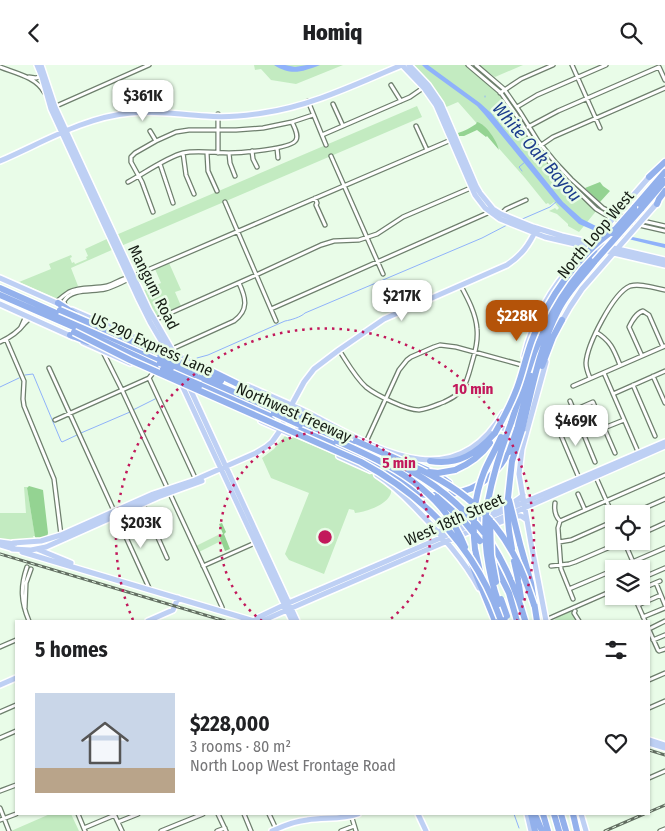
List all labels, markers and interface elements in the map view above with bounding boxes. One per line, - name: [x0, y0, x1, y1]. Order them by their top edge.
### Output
- icon: back: [20, 19, 48, 47]
- text: Homiq: [303, 19, 362, 46]
- icon: search: [617, 19, 645, 47]
- pin: $361K: [108, 80, 178, 122]
- text: $361K: [123, 86, 163, 105]
- water label: White Oak Bayou: [488, 98, 586, 206]
- street label: North Loop West: [553, 186, 638, 282]
- street label: Mangum Road: [124, 242, 183, 333]
- pin: $217K: [367, 279, 437, 322]
- text: $217K: [383, 286, 421, 305]
- pin: $228K: [482, 299, 552, 342]
- text: $228K: [497, 306, 537, 325]
- street label: US 290 Express Lane: [88, 309, 216, 380]
- street label: Northwest Freeway: [233, 379, 355, 447]
- text: 10 min: [453, 380, 494, 398]
- pin: $469K: [541, 405, 611, 447]
- text: $469K: [555, 411, 597, 430]
- text: 5 min: [382, 454, 416, 472]
- street label: West 18th Street: [402, 489, 507, 550]
- map controls: [605, 505, 650, 605]
- button: locate: [605, 505, 650, 550]
- pin: $203K: [106, 507, 176, 549]
- text: $203K: [121, 513, 161, 532]
- centre of rings: [316, 528, 334, 546]
- button: layers: [605, 560, 650, 605]
- icon: filters: [602, 636, 630, 664]
- text: 5 homes: [35, 637, 108, 663]
- text: $228,000: [190, 711, 270, 737]
- icon: home: [75, 713, 135, 773]
- icon: heart: [602, 729, 630, 757]
- text: 3 rooms · 80 m²: [190, 737, 291, 756]
- text: North Loop West Frontage Road: [190, 756, 396, 775]

